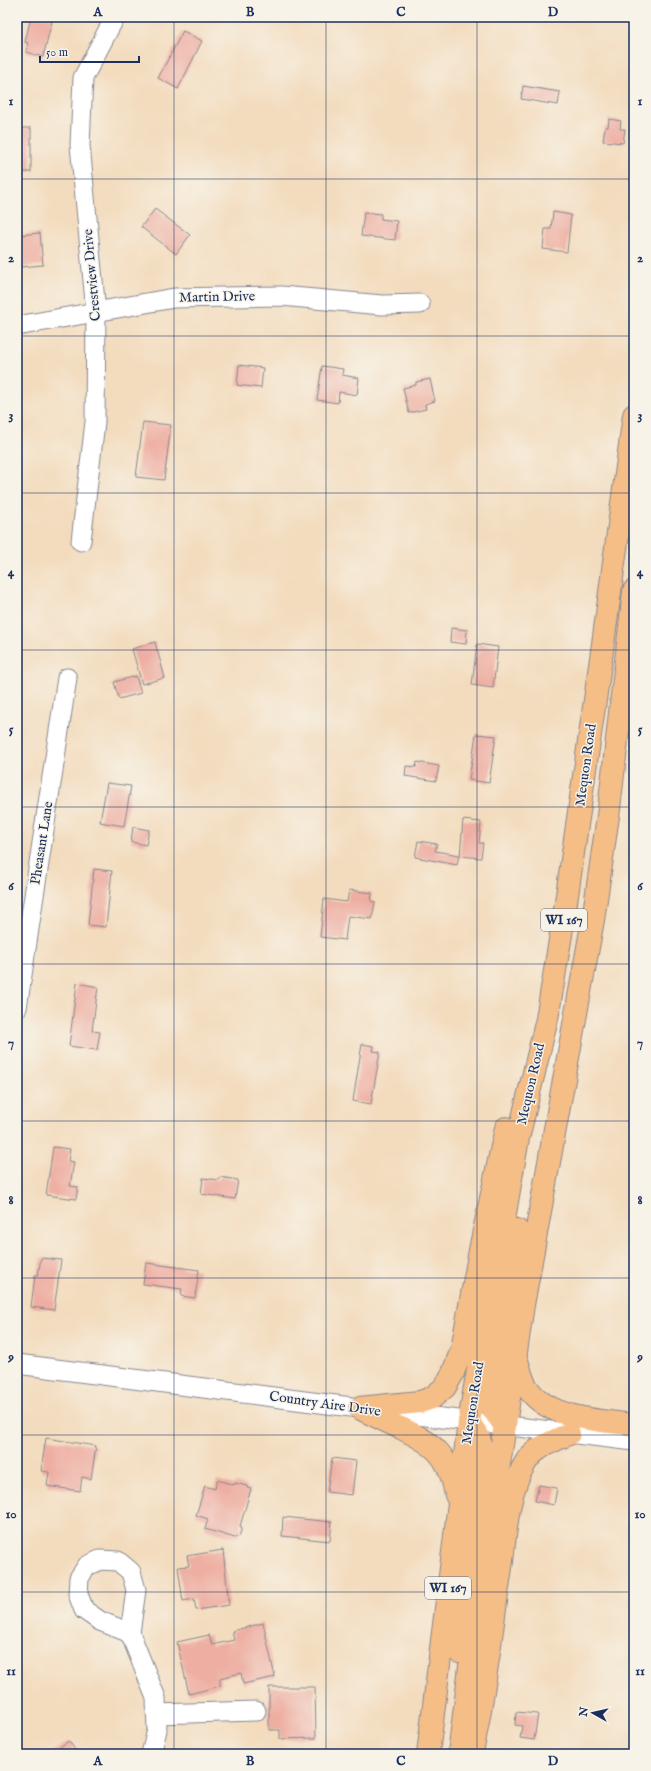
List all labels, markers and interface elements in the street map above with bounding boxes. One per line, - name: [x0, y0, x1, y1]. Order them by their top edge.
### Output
- text: A: [93, 4, 104, 21]
- text: B: [246, 4, 255, 21]
- text: C: [396, 4, 406, 21]
- text: D: [548, 4, 559, 21]
- scale bar: [40, 38, 139, 64]
- text: 50 m: [46, 45, 68, 60]
- text: 1: [9, 93, 14, 110]
- text: 1: [638, 93, 643, 110]
- street label: Crestview Drive: [79, 228, 105, 322]
- text: 2: [8, 250, 14, 267]
- text: 2: [637, 250, 643, 267]
- street label: Martin Drive: [179, 287, 256, 307]
- text: 3: [9, 407, 14, 424]
- text: 3: [638, 407, 643, 424]
- text: 4: [8, 564, 15, 581]
- text: 4: [637, 564, 644, 581]
- text: 5: [9, 721, 14, 738]
- text: 5: [638, 721, 643, 738]
- street label: Mequon Road: [571, 722, 601, 807]
- street label: Pheasant Lane: [27, 799, 58, 886]
- text: 6: [8, 878, 14, 895]
- text: 6: [637, 878, 643, 895]
- road number: WI 167: [541, 909, 587, 931]
- text: 7: [8, 1035, 14, 1052]
- text: 7: [637, 1035, 643, 1052]
- street label: Mequon Road: [513, 1041, 549, 1127]
- text: 8: [8, 1192, 14, 1209]
- text: 8: [637, 1192, 643, 1209]
- text: 9: [7, 1349, 14, 1366]
- text: 9: [636, 1349, 643, 1366]
- street label: Mequon Road: [458, 1360, 488, 1446]
- street label: Country Aire Drive: [268, 1387, 383, 1421]
- text: 10: [5, 1506, 17, 1523]
- text: 10: [634, 1506, 646, 1523]
- road number: WI 167: [425, 1577, 471, 1599]
- text: 11: [6, 1663, 16, 1680]
- text: 11: [635, 1663, 645, 1680]
- north arrow: [573, 1693, 613, 1733]
- text: N: [576, 1706, 592, 1718]
- text: A: [93, 1753, 104, 1770]
- text: B: [246, 1753, 255, 1770]
- text: C: [396, 1753, 406, 1770]
- text: D: [548, 1753, 559, 1770]

